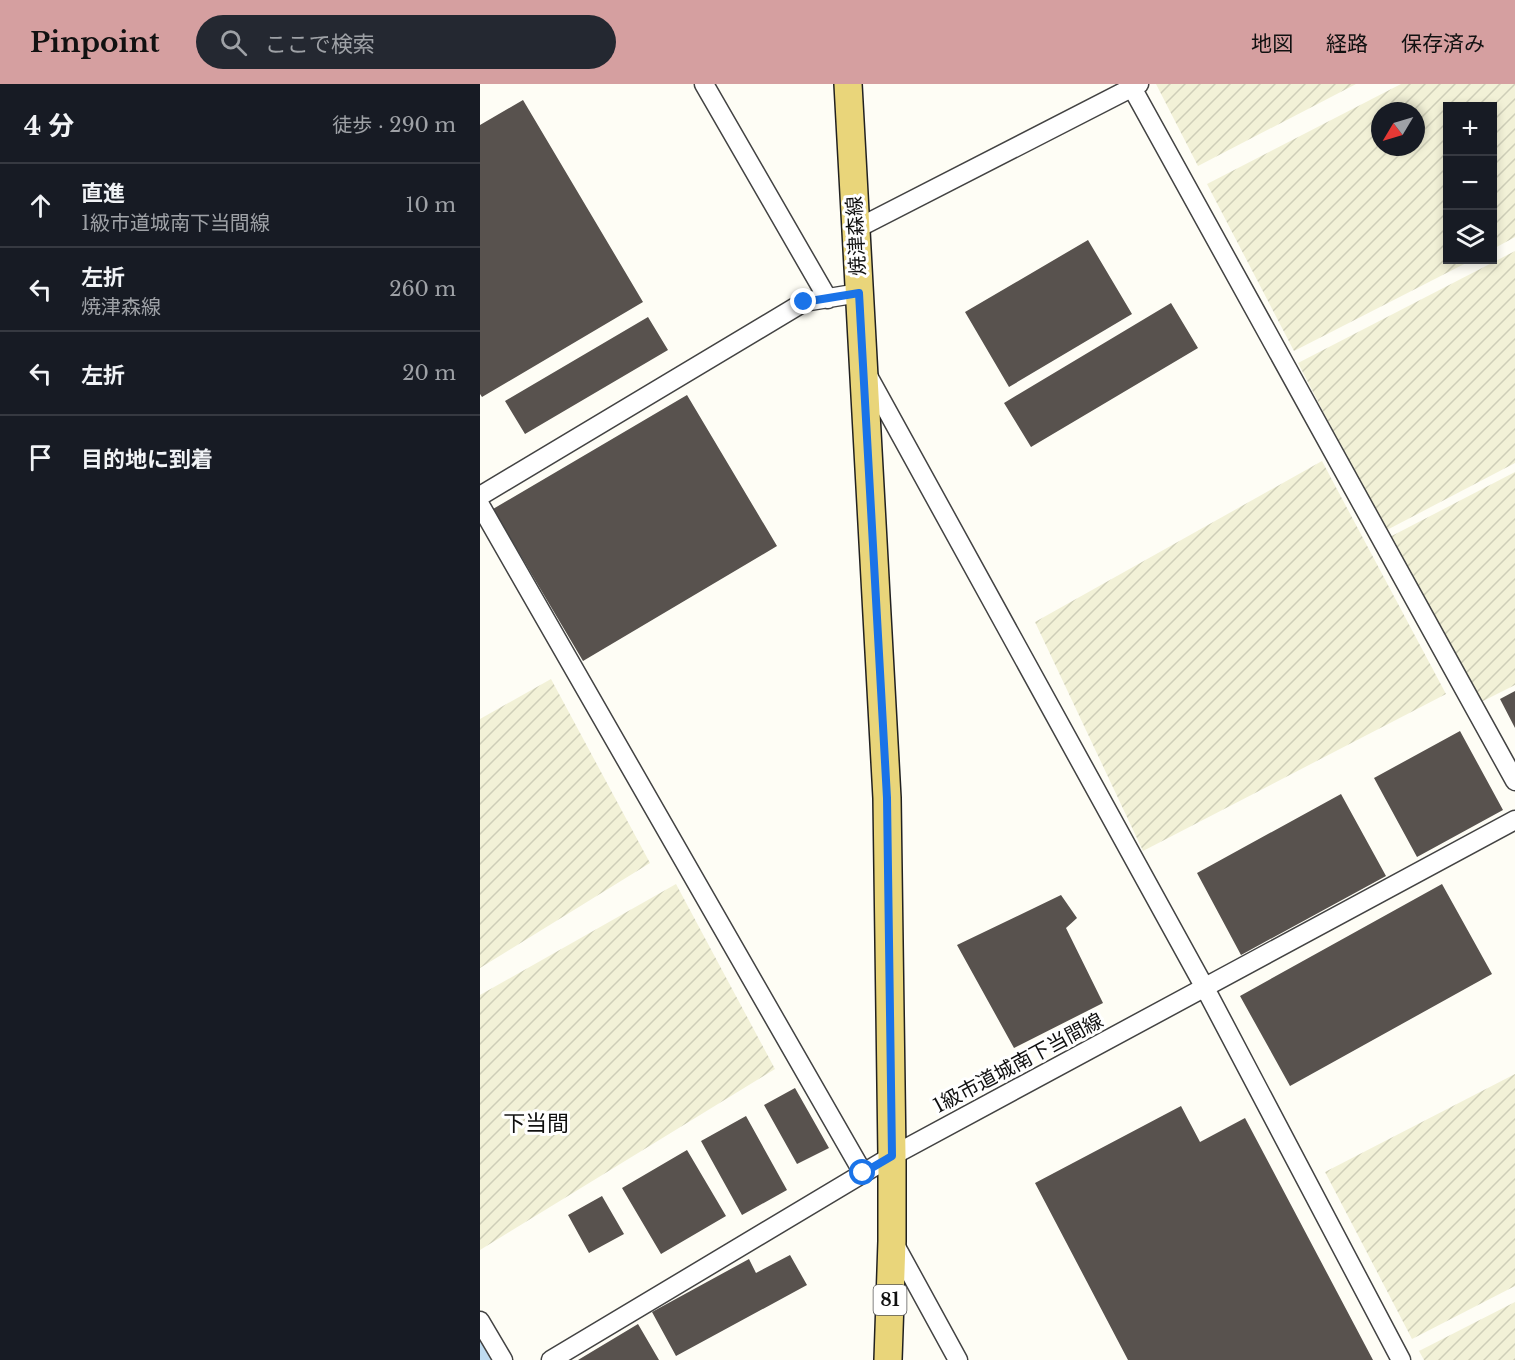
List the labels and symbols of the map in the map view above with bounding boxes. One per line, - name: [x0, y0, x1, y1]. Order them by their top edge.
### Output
- north arrow: [1371, 102, 1425, 156]
- street label: 焼津森線: [842, 195, 870, 277]
- route end: [790, 288, 816, 314]
- street label: 1級市道城南下当間線: [929, 1008, 1107, 1118]
- district label: 下当間: [503, 1110, 569, 1137]
- route start: [849, 1159, 875, 1185]
- road number: 81: [874, 1285, 906, 1315]

